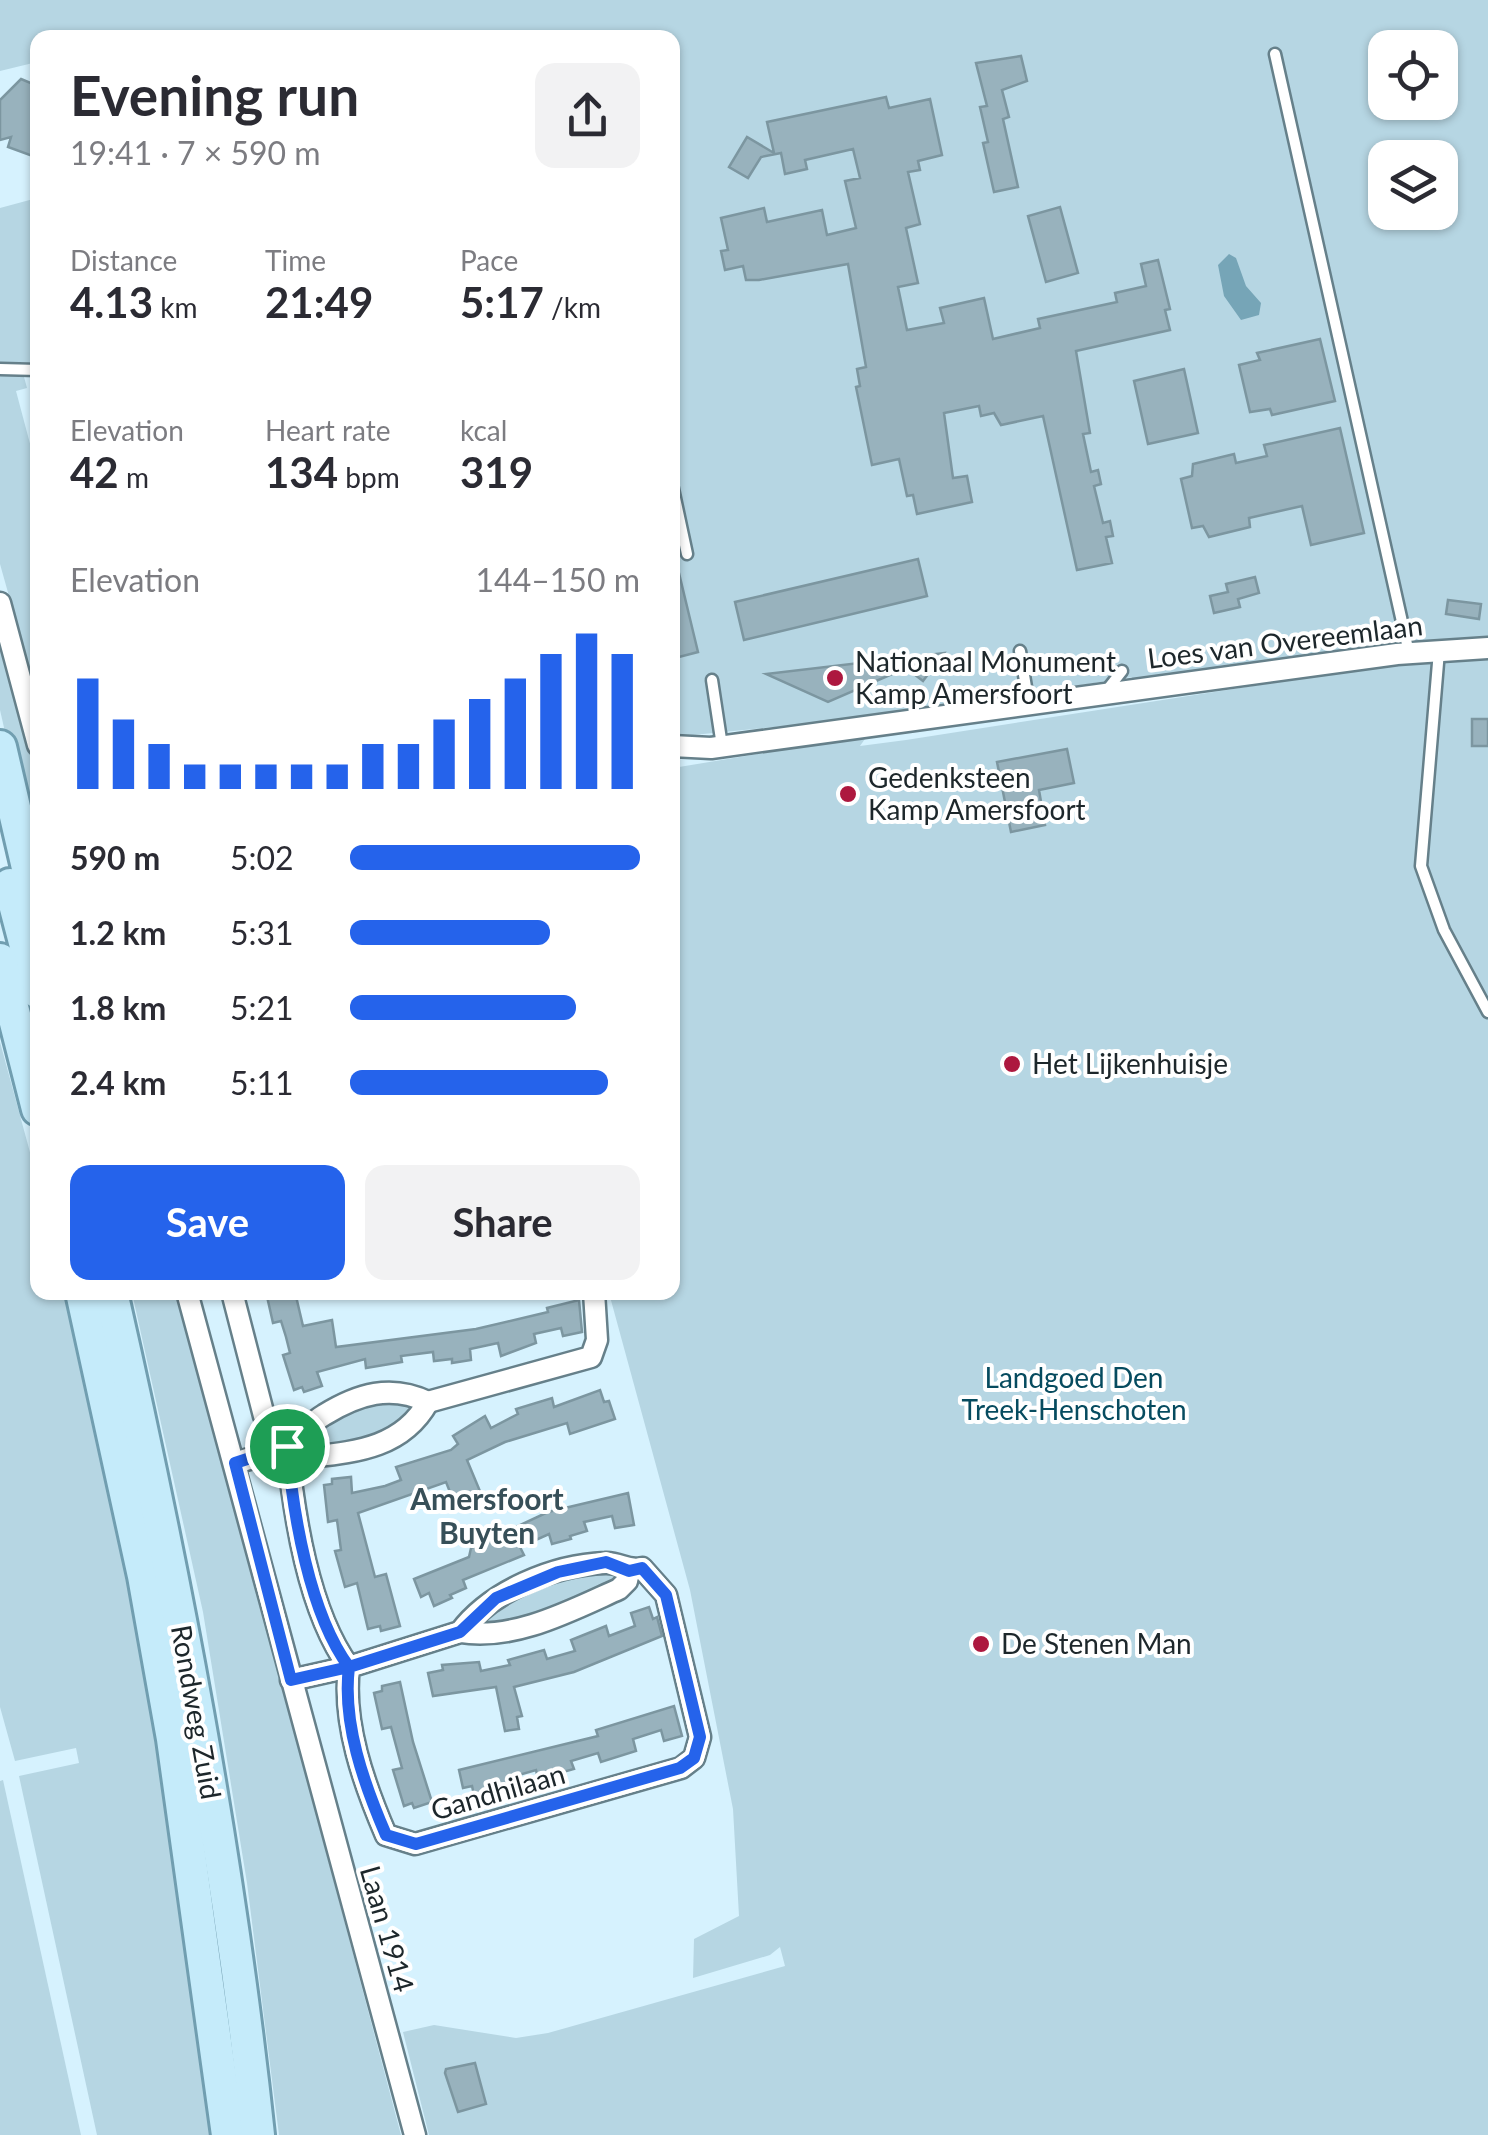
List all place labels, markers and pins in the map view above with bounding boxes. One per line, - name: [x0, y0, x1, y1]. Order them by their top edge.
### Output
- place label: Nationaal Monument Kamp Amersfoort: [855, 644, 1116, 710]
- marker: Nationaal Monument Kamp Amersfoort: [824, 667, 846, 689]
- place label: Gedenksteen Kamp Amersfoort: [868, 760, 1086, 826]
- marker: Gedenksteen Kamp Amersfoort: [837, 783, 859, 805]
- place label: Het Lijkenhuisje: [1032, 1046, 1228, 1080]
- marker: Het Lijkenhuisje: [1001, 1053, 1023, 1075]
- pin: [245, 1404, 330, 1489]
- place label: De Stenen Man: [1001, 1626, 1192, 1660]
- marker: De Stenen Man: [970, 1633, 992, 1655]

